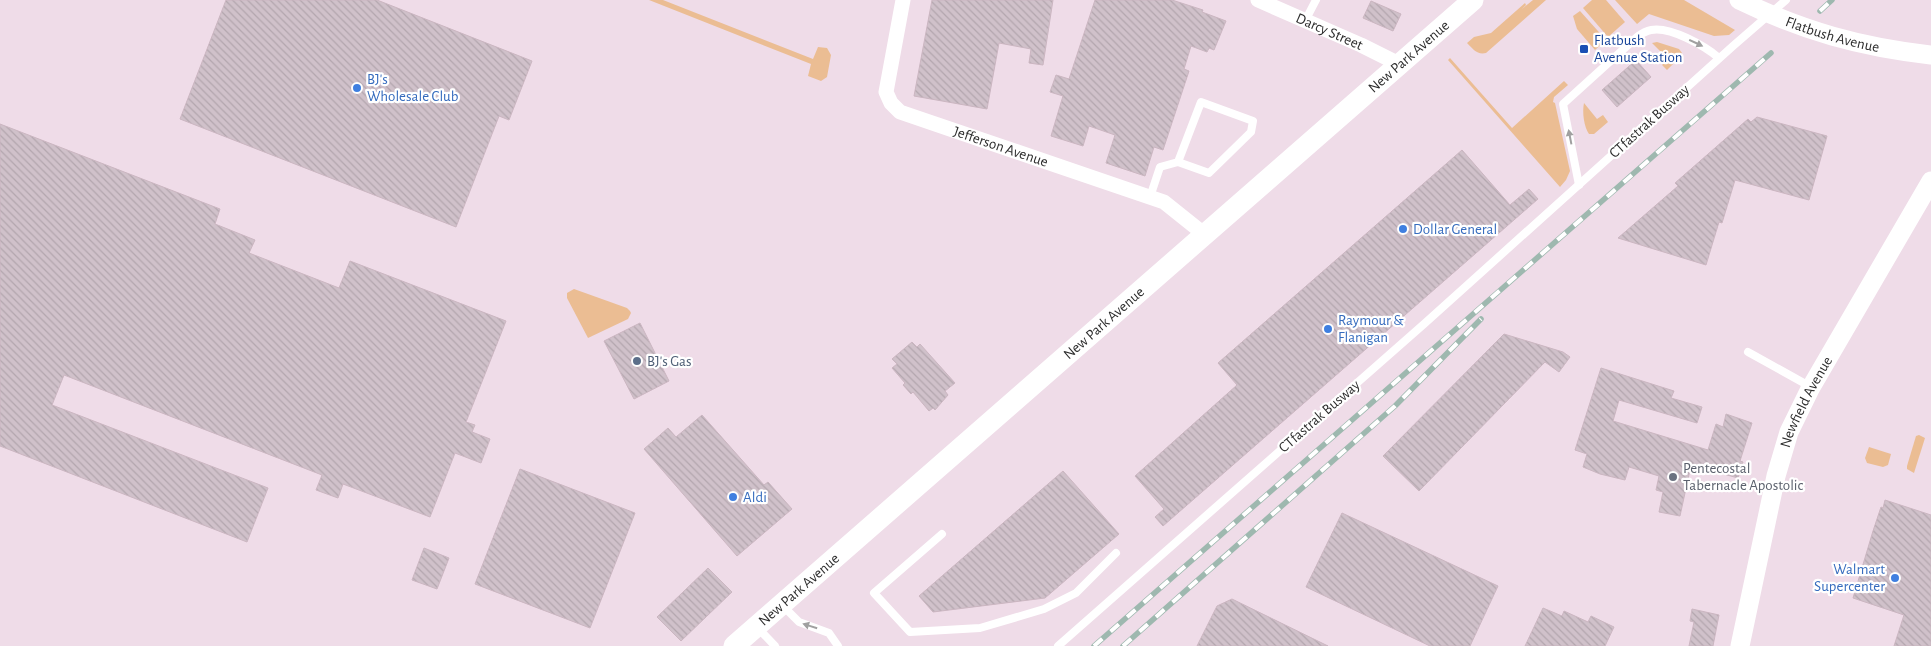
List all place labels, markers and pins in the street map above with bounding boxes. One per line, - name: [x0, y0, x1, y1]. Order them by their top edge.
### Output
- place label: Flatbush Avenue Station: [1594, 33, 1682, 65]
- marker: Flatbush Avenue Station: [1578, 43, 1590, 55]
- place label: BJ's Wholesale Club: [367, 72, 459, 104]
- marker: BJ's Wholesale Club: [351, 82, 363, 94]
- place label: Dollar General: [1413, 222, 1497, 237]
- marker: Dollar General: [1397, 223, 1409, 235]
- place label: Raymour & Flanigan: [1338, 313, 1404, 345]
- marker: Raymour & Flanigan: [1322, 323, 1334, 335]
- place label: BJ's Gas: [647, 354, 692, 369]
- marker: BJ's Gas: [631, 355, 643, 367]
- place label: Pentecostal Tabernacle Apostolic: [1683, 461, 1803, 493]
- marker: Pentecostal Tabernacle Apostolic: [1667, 471, 1679, 483]
- place label: Aldi: [743, 490, 767, 505]
- marker: Aldi: [727, 491, 739, 503]
- place label: Walmart Supercenter: [1814, 562, 1885, 594]
- marker: Walmart Supercenter: [1889, 572, 1901, 584]

